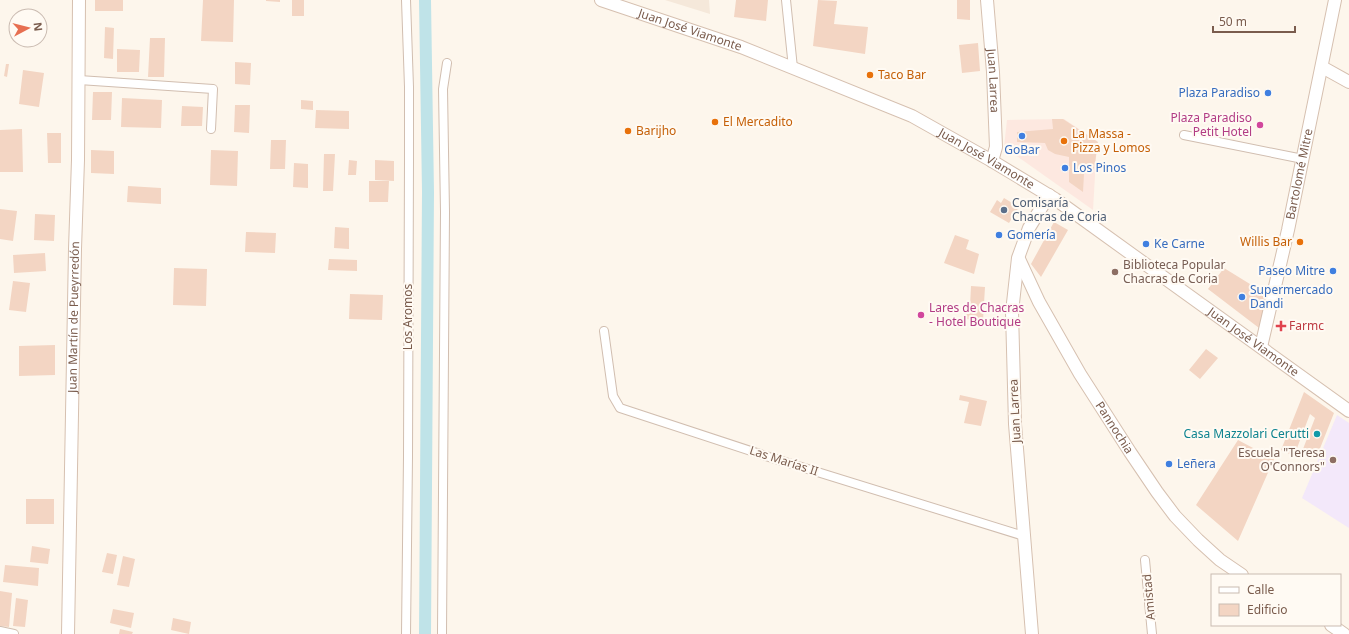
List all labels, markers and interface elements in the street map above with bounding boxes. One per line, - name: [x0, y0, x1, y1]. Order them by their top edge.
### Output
- street label: Juan José Viamonte: [635, 4, 745, 55]
- north arrow: [8, 8, 48, 48]
- scale bar: [1213, 8, 1295, 34]
- text: 50 m: [1219, 13, 1247, 30]
- text: N: [30, 21, 46, 32]
- street label: Juan Larrea: [983, 47, 1004, 113]
- place label: Taco Bar: [878, 66, 926, 83]
- marker: Taco Bar: [865, 70, 875, 80]
- place label: Plaza Paradiso: [1178, 84, 1260, 101]
- marker: Plaza Paradiso: [1263, 88, 1273, 98]
- place label: Plaza Paradiso Petit Hotel: [1170, 109, 1252, 140]
- place label: El Mercadito: [723, 113, 793, 130]
- marker: El Mercadito: [710, 117, 720, 127]
- marker: Plaza Paradiso Petit Hotel: [1255, 120, 1265, 130]
- place label: Barijho: [636, 122, 676, 139]
- street label: Juan José Viamonte: [935, 123, 1038, 193]
- place label: La Massa - Pizza y Lomos: [1072, 125, 1151, 156]
- marker: Barijho: [623, 126, 633, 136]
- street label: Bartolomé Mitre: [1281, 127, 1317, 221]
- marker: GoBar: [1017, 131, 1027, 141]
- marker: La Massa - Pizza y Lomos: [1059, 136, 1069, 146]
- place label: GoBar: [1004, 141, 1040, 158]
- place label: Los Pinos: [1073, 159, 1126, 176]
- marker: Los Pinos: [1060, 163, 1070, 173]
- place label: Comisaría Chacras de Coria: [1012, 194, 1107, 225]
- marker: Comisaría Chacras de Coria: [999, 205, 1009, 215]
- place label: Gomería: [1007, 226, 1056, 243]
- marker: Gomería: [994, 230, 1004, 240]
- place label: Willis Bar: [1240, 233, 1292, 250]
- place label: Ke Carne: [1154, 235, 1205, 252]
- marker: Willis Bar: [1295, 237, 1305, 247]
- marker: Ke Carne: [1141, 239, 1151, 249]
- street label: Juan Martín de Pueyrredón: [63, 241, 83, 394]
- place label: Biblioteca Popular Chacras de Coria: [1123, 256, 1226, 287]
- place label: Paseo Mitre: [1258, 262, 1325, 279]
- marker: Paseo Mitre: [1328, 266, 1338, 276]
- marker: Biblioteca Popular Chacras de Coria: [1110, 267, 1120, 277]
- place label: Supermercado Dandi: [1250, 281, 1333, 312]
- street label: Los Aromos: [399, 284, 416, 350]
- marker: Supermercado Dandi: [1237, 292, 1247, 302]
- place label: Lares de Chacras - Hotel Boutique: [929, 299, 1025, 330]
- street label: Juan José Viamonte: [1204, 302, 1303, 380]
- marker: Lares de Chacras - Hotel Boutique: [916, 310, 926, 320]
- place label: Farmc: [1289, 317, 1324, 334]
- marker: Farmc: [1276, 321, 1286, 331]
- street label: Juan Larrea: [1004, 379, 1025, 445]
- street label: Pannochia: [1092, 398, 1138, 457]
- place label: Casa Mazzolari Cerutti: [1183, 425, 1309, 442]
- marker: Casa Mazzolari Cerutti: [1312, 429, 1322, 439]
- street label: Las Marías II: [748, 441, 821, 480]
- place label: Escuela "Teresa O'Connors": [1238, 444, 1325, 475]
- place label: Leñera: [1177, 455, 1216, 472]
- marker: Escuela "Teresa O'Connors": [1328, 455, 1338, 465]
- marker: Leñera: [1164, 459, 1174, 469]
- street label: Amistad: [1138, 573, 1159, 621]
- legend: [1211, 574, 1341, 626]
- text: Calle: [1247, 581, 1275, 598]
- text: Edificio: [1247, 601, 1288, 618]

